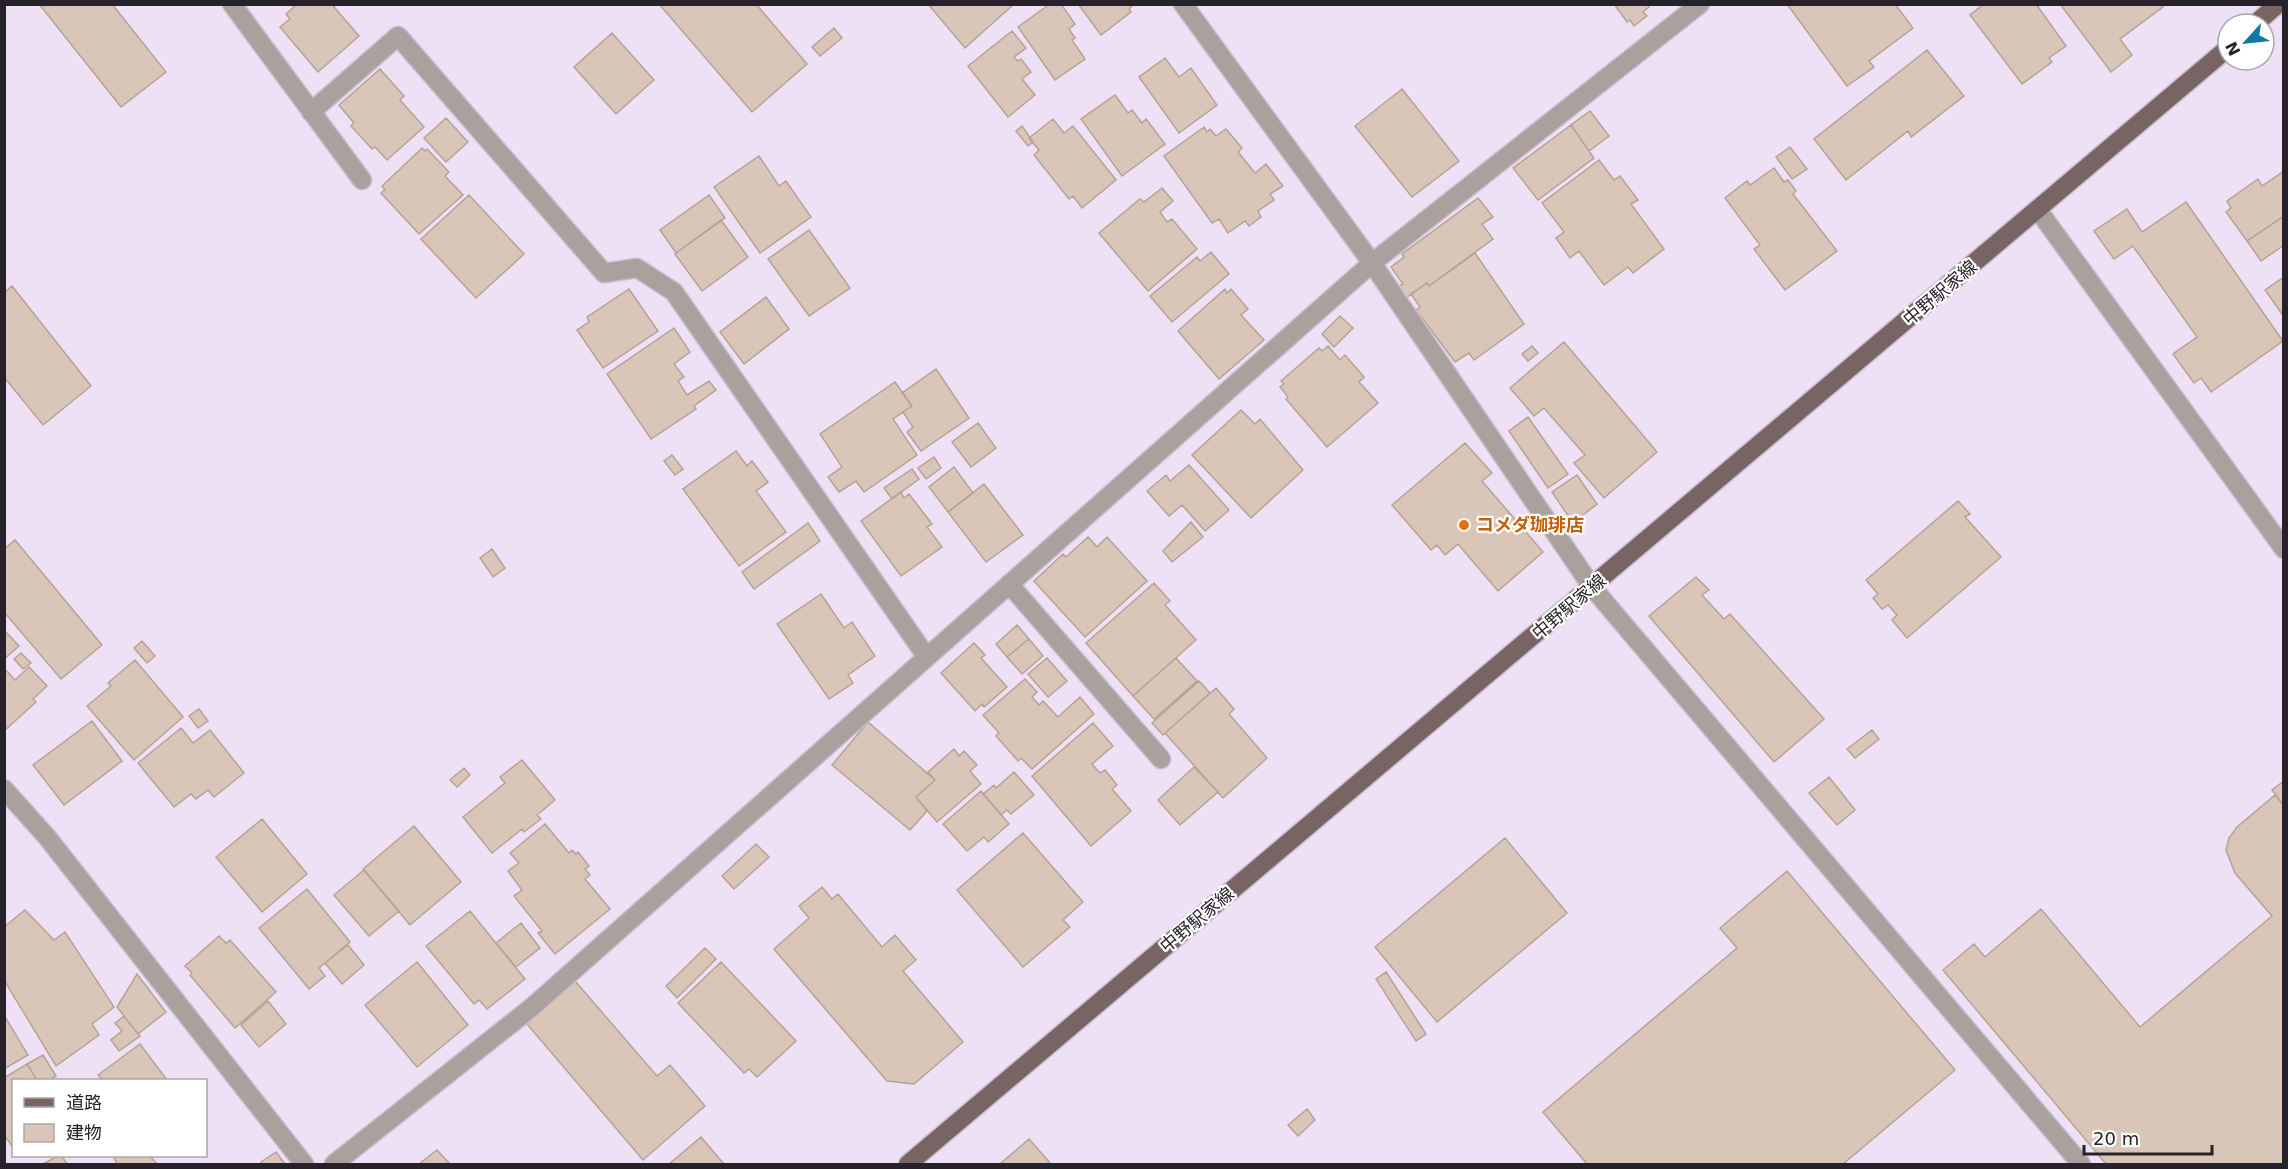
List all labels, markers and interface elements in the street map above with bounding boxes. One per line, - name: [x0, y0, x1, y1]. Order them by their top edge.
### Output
- north arrow: [2216, 12, 2276, 72]
- text: N: [2222, 38, 2245, 59]
- street label: 中野駅家線: [1898, 256, 1981, 330]
- place label: コメダ珈琲店: [1476, 514, 1584, 535]
- marker: コメダ珈琲店: [1457, 518, 1471, 532]
- street label: 中野駅家線: [1527, 570, 1610, 644]
- street label: 中野駅家線: [1155, 883, 1238, 957]
- legend: [12, 1079, 207, 1157]
- text: 道路: [66, 1092, 102, 1113]
- scale bar: [2084, 1118, 2212, 1156]
- text: 建物: [66, 1122, 102, 1143]
- text: 20 m: [2093, 1128, 2139, 1149]

